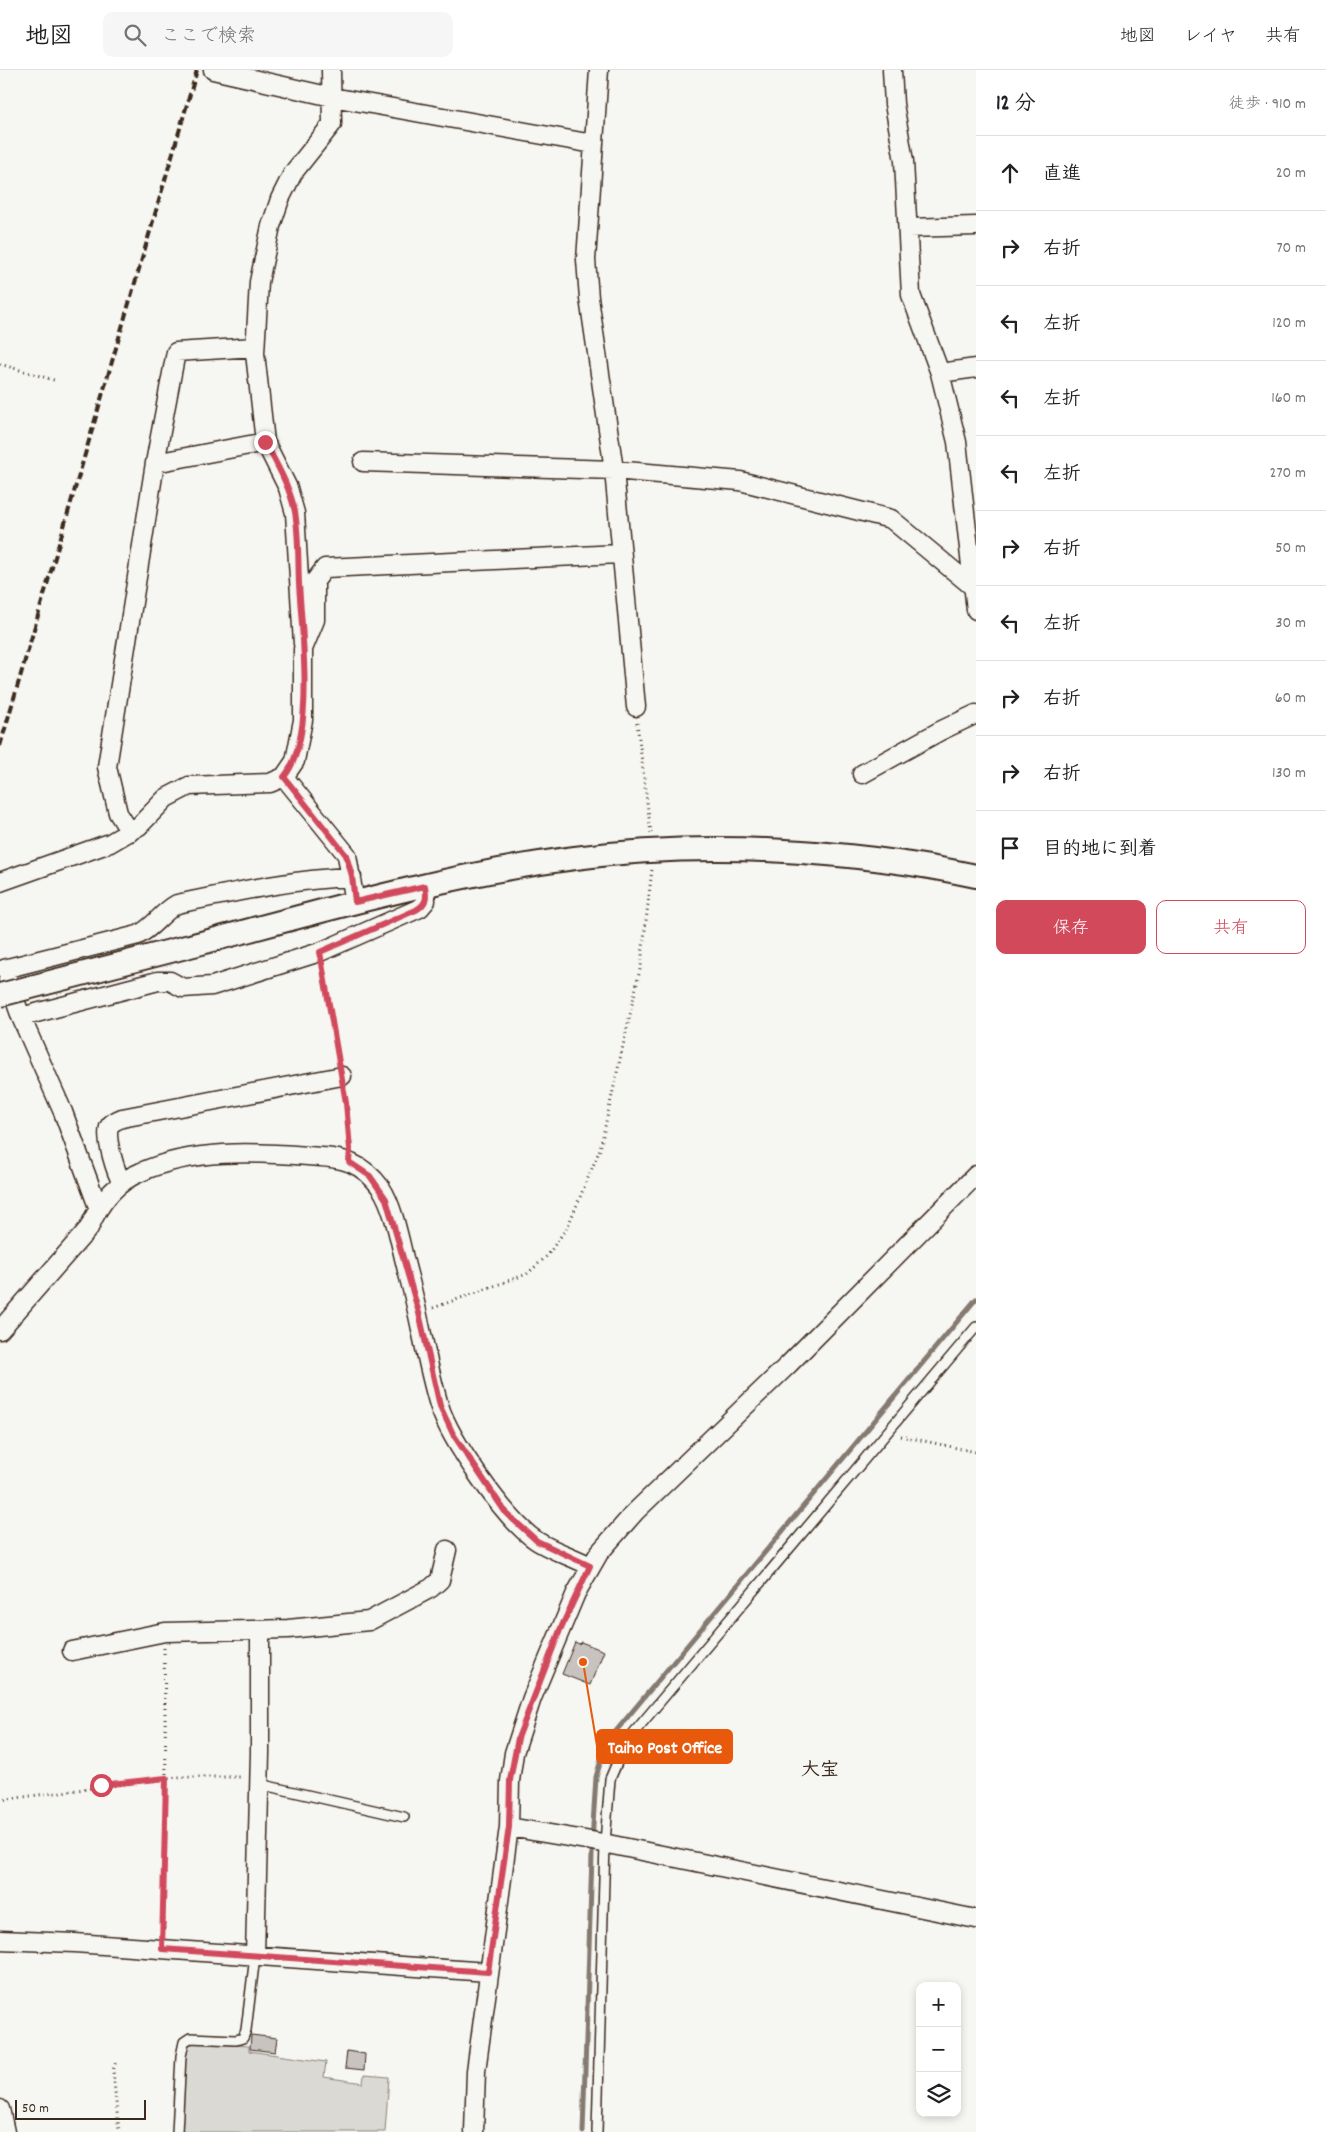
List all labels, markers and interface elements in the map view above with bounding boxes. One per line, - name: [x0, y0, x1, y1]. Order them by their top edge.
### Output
- search box: [103, 12, 453, 57]
- text: 地図: [25, 21, 73, 55]
- icon: search: [121, 21, 149, 49]
- text: ここで検索: [161, 24, 256, 51]
- text: 地図: [1120, 25, 1156, 50]
- text: レイヤ: [1184, 25, 1237, 50]
- text: 共有: [1265, 25, 1301, 50]
- text: 12 分: [996, 90, 1036, 120]
- text: 徒歩 · 910 m: [1229, 93, 1306, 116]
- icon: ahead: [996, 159, 1024, 187]
- text: 直進: [1043, 162, 1081, 189]
- text: 20 m: [1276, 162, 1306, 185]
- icon: right: [996, 234, 1024, 262]
- text: 右折: [1043, 237, 1081, 264]
- text: 70 m: [1276, 237, 1306, 260]
- icon: left: [996, 309, 1024, 337]
- text: 左折: [1043, 312, 1081, 339]
- text: 120 m: [1272, 312, 1306, 335]
- icon: left: [996, 384, 1024, 412]
- text: 左折: [1043, 387, 1081, 414]
- text: 160 m: [1271, 387, 1306, 410]
- route end: [254, 431, 277, 454]
- icon: left: [996, 459, 1024, 487]
- text: 左折: [1043, 462, 1081, 489]
- text: 270 m: [1270, 462, 1306, 485]
- icon: right: [996, 534, 1024, 562]
- text: 右折: [1043, 537, 1081, 564]
- text: 50 m: [1275, 537, 1306, 560]
- icon: left: [996, 609, 1024, 637]
- text: 左折: [1043, 612, 1081, 639]
- text: 30 m: [1276, 612, 1306, 635]
- icon: right: [996, 684, 1024, 712]
- text: 右折: [1043, 687, 1081, 714]
- text: 60 m: [1275, 687, 1306, 710]
- icon: right: [996, 759, 1024, 787]
- text: 右折: [1043, 762, 1081, 789]
- text: 130 m: [1272, 762, 1306, 785]
- icon: arrive: [996, 834, 1024, 862]
- text: 目的地に到着: [1043, 837, 1157, 864]
- button: 保存: [996, 900, 1146, 954]
- button: 共有: [1156, 900, 1306, 954]
- callout: Taiho Post Office: [597, 1730, 732, 1763]
- text: Taiho Post Office: [608, 1737, 722, 1762]
- district label: 大宝: [801, 1758, 839, 1785]
- route start: [90, 1774, 113, 1797]
- map controls: [916, 1982, 961, 2117]
- button: +: [916, 1982, 961, 2027]
- button: −: [916, 2027, 961, 2072]
- button: layers: [916, 2072, 961, 2117]
- scale bar: [15, 2097, 146, 2120]
- text: 50 m: [22, 2099, 49, 2119]

